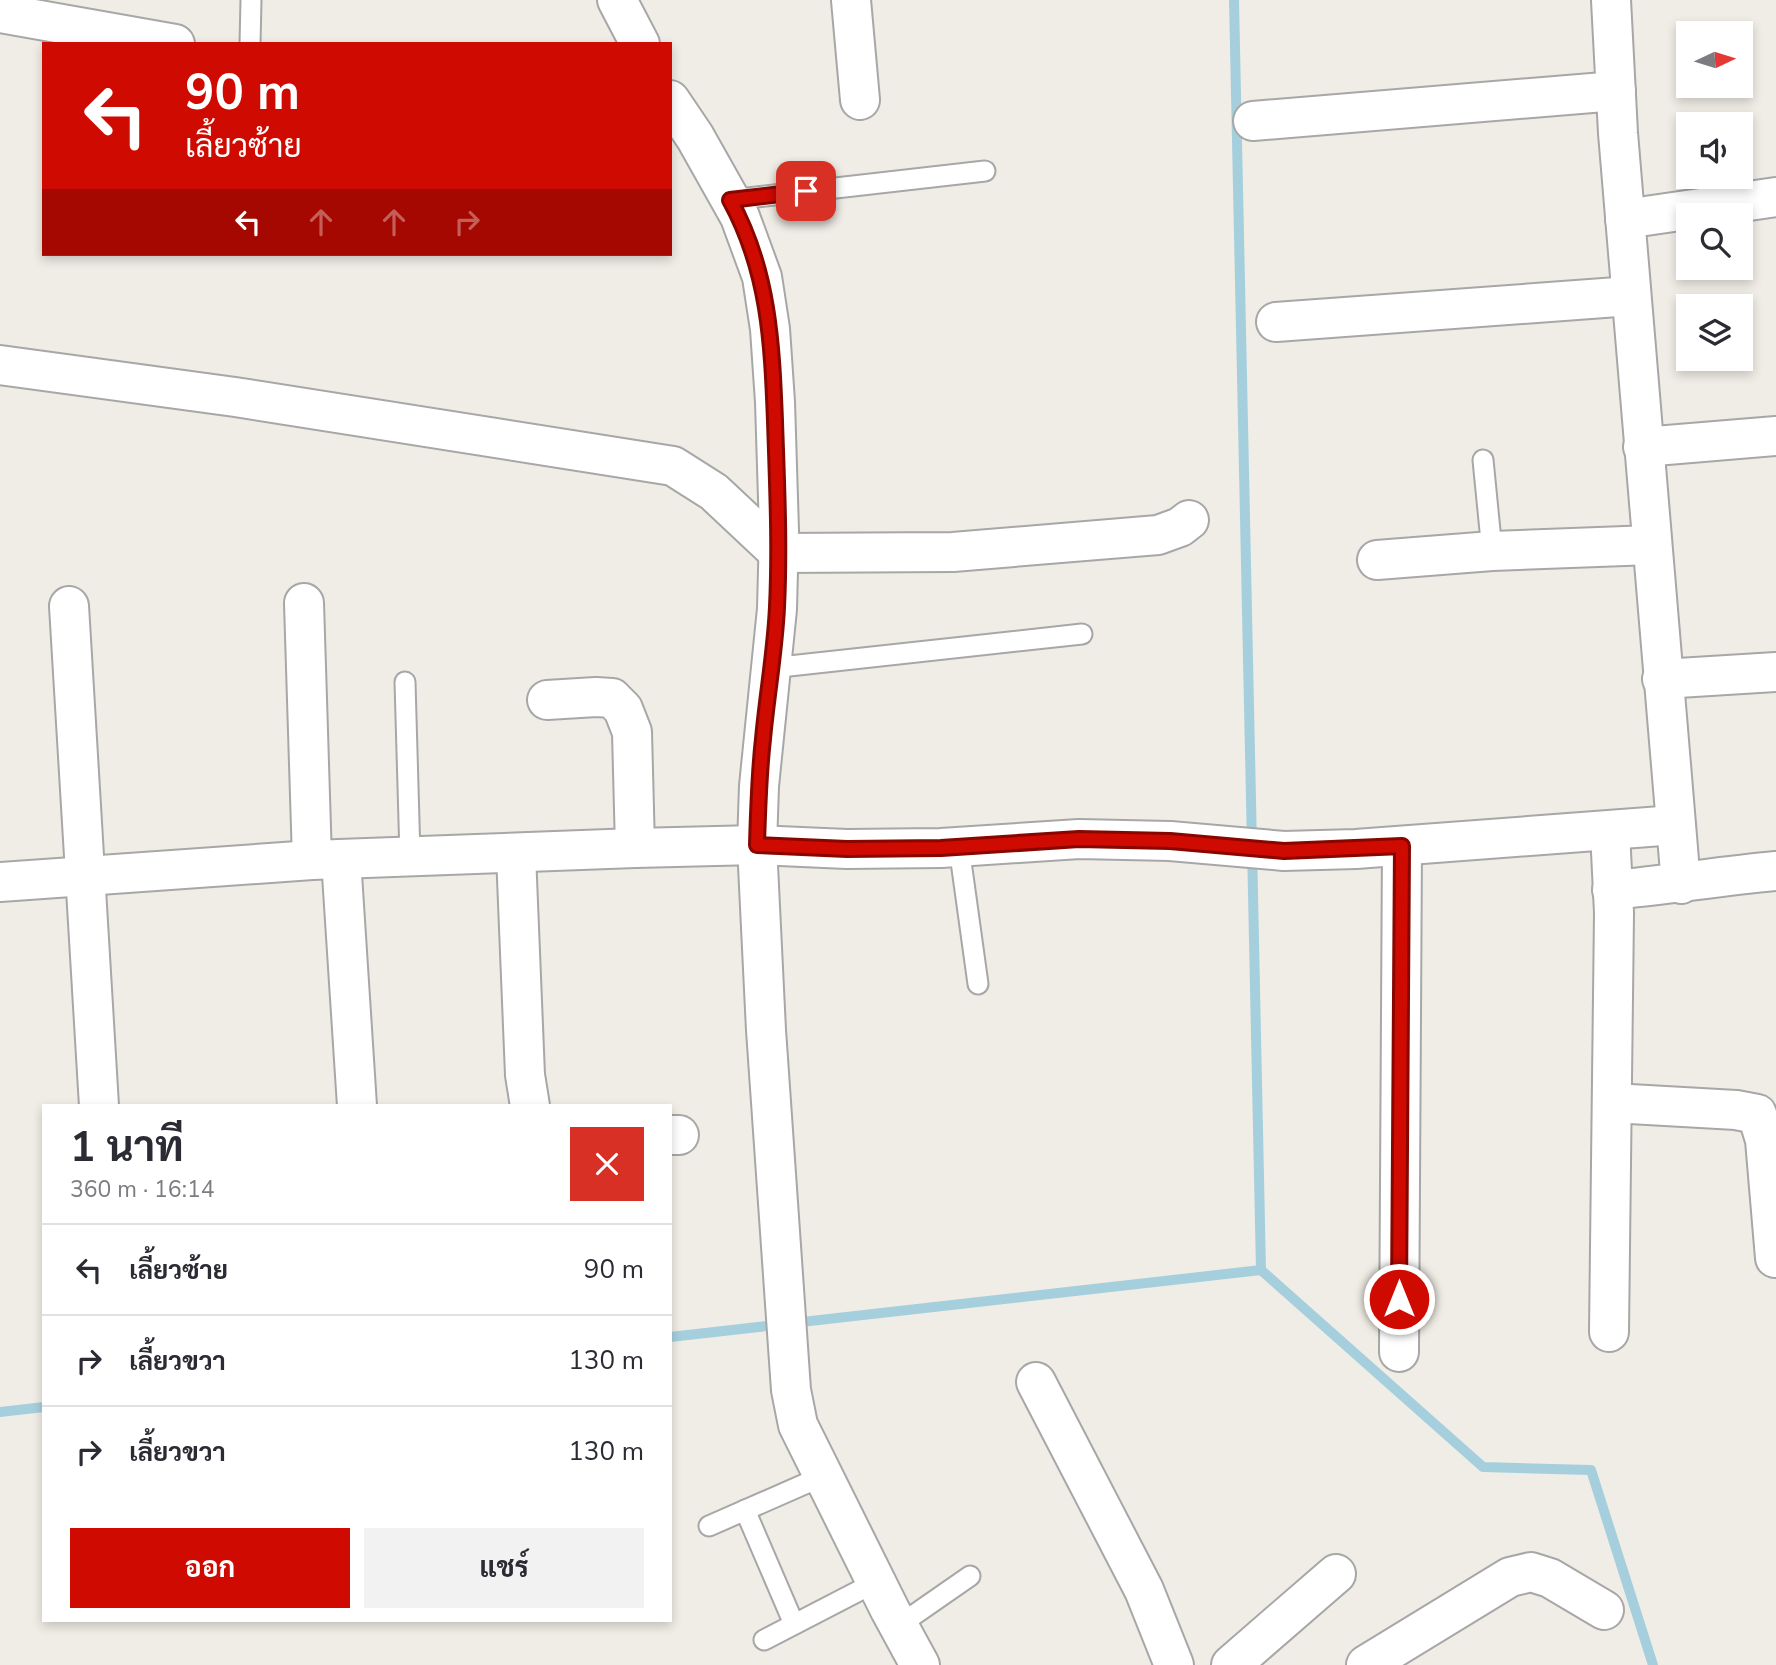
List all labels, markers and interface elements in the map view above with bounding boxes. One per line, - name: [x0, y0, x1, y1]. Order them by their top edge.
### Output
- north arrow: [1676, 21, 1754, 98]
- map controls: [1676, 21, 1753, 371]
- text: 90 m: [185, 59, 300, 126]
- icon: left: [70, 70, 161, 161]
- button: sound: [1676, 112, 1753, 189]
- text: เลี้ยวซ้าย: [185, 125, 302, 168]
- pin: [776, 161, 836, 221]
- icon: arrive: [787, 172, 825, 210]
- icon: left: [229, 203, 267, 241]
- icon: ahead: [302, 203, 340, 241]
- icon: ahead: [375, 203, 413, 241]
- icon: right: [448, 203, 486, 241]
- button: search: [1676, 203, 1753, 280]
- button: layers: [1676, 294, 1753, 371]
- text: 1 นาที: [70, 1119, 184, 1176]
- button: close: [570, 1127, 644, 1201]
- text: 360 m · 16:14: [70, 1174, 215, 1205]
- icon: left: [70, 1251, 108, 1289]
- text: 90 m: [584, 1252, 644, 1287]
- text: เลี้ยวซ้าย: [129, 1253, 228, 1288]
- position arrow: [1362, 1262, 1436, 1336]
- icon: right: [70, 1342, 108, 1380]
- text: 130 m: [568, 1343, 644, 1378]
- text: เลี้ยวขวา: [129, 1344, 226, 1379]
- icon: right: [70, 1433, 108, 1471]
- text: 130 m: [568, 1434, 644, 1469]
- text: เลี้ยวขวา: [129, 1435, 226, 1470]
- button: ออก: [70, 1528, 350, 1608]
- button: แชร์: [364, 1528, 644, 1608]

